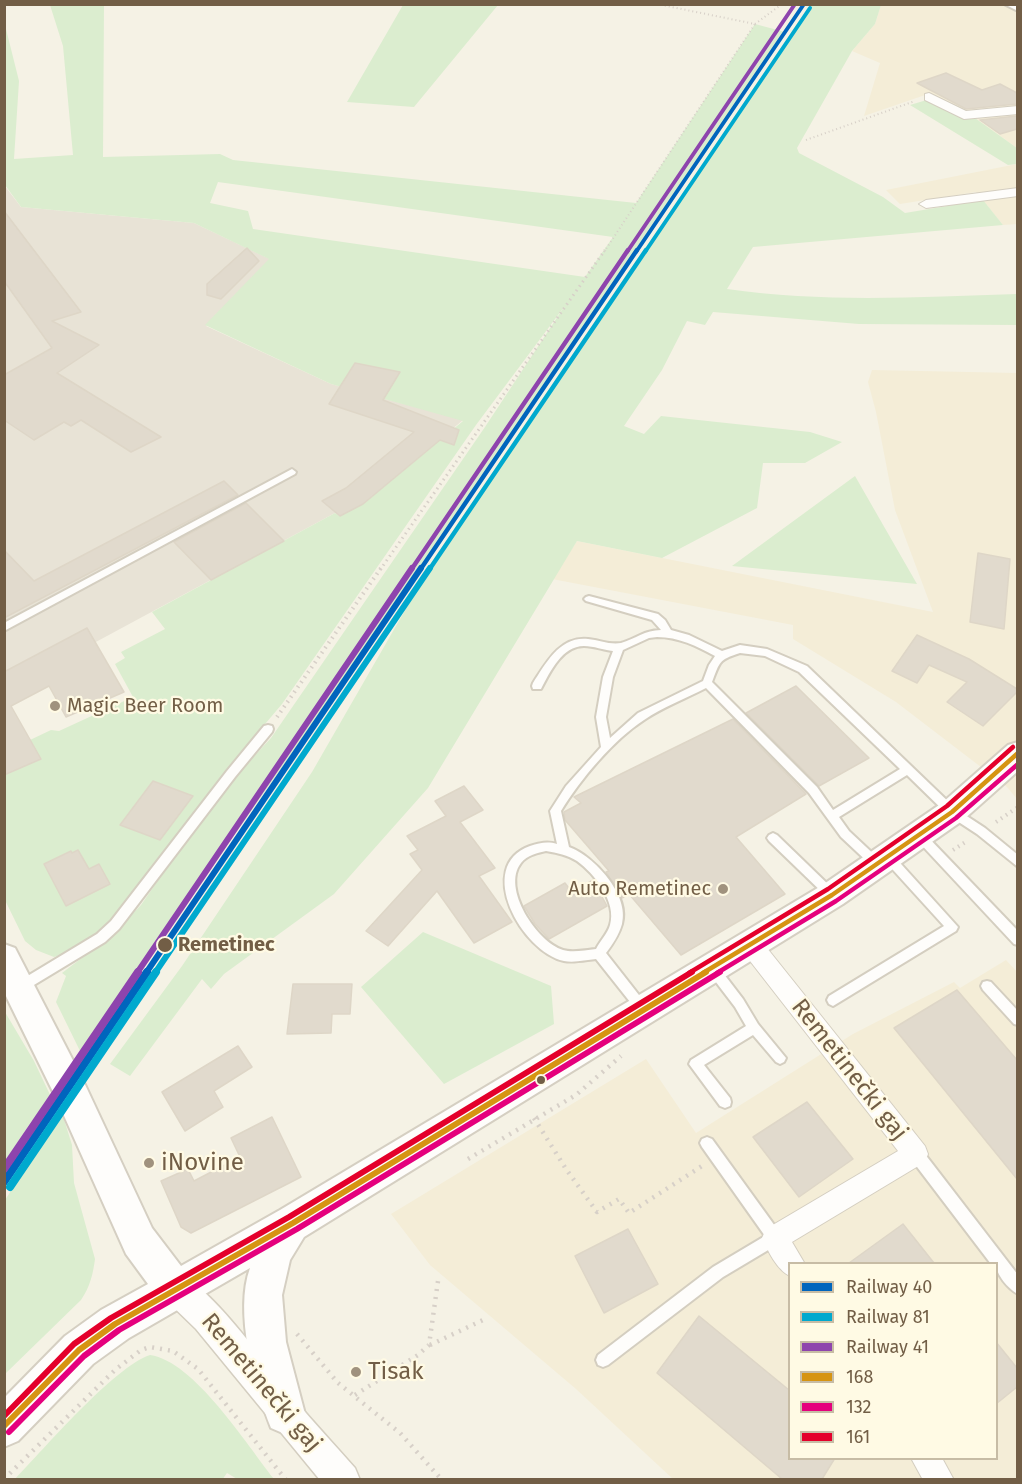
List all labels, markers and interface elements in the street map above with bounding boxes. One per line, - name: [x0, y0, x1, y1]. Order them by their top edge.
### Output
- place label: Magic Beer Room: [67, 694, 223, 718]
- marker: Magic Beer Room: [48, 699, 62, 713]
- place label: Auto Remetinec: [568, 877, 711, 901]
- marker: Auto Remetinec: [716, 882, 730, 896]
- place label: Remetinec: [178, 933, 275, 957]
- marker: Remetinec: [156, 936, 174, 954]
- street label: Remetinečki gaj: [785, 993, 913, 1147]
- unlabelled marker: [535, 1074, 547, 1086]
- place label: iNovine: [161, 1149, 244, 1177]
- marker: iNovine: [142, 1156, 156, 1170]
- legend: [788, 1262, 998, 1460]
- text: Railway 40: [846, 1276, 932, 1298]
- text: Railway 81: [846, 1306, 930, 1328]
- street label: Remetinečki gaj: [195, 1308, 327, 1458]
- text: Railway 41: [846, 1336, 929, 1358]
- place label: Tisak: [368, 1358, 423, 1386]
- marker: Tisak: [349, 1365, 363, 1379]
- text: 168: [846, 1366, 873, 1388]
- text: 132: [846, 1396, 872, 1418]
- text: 161: [846, 1426, 870, 1448]

